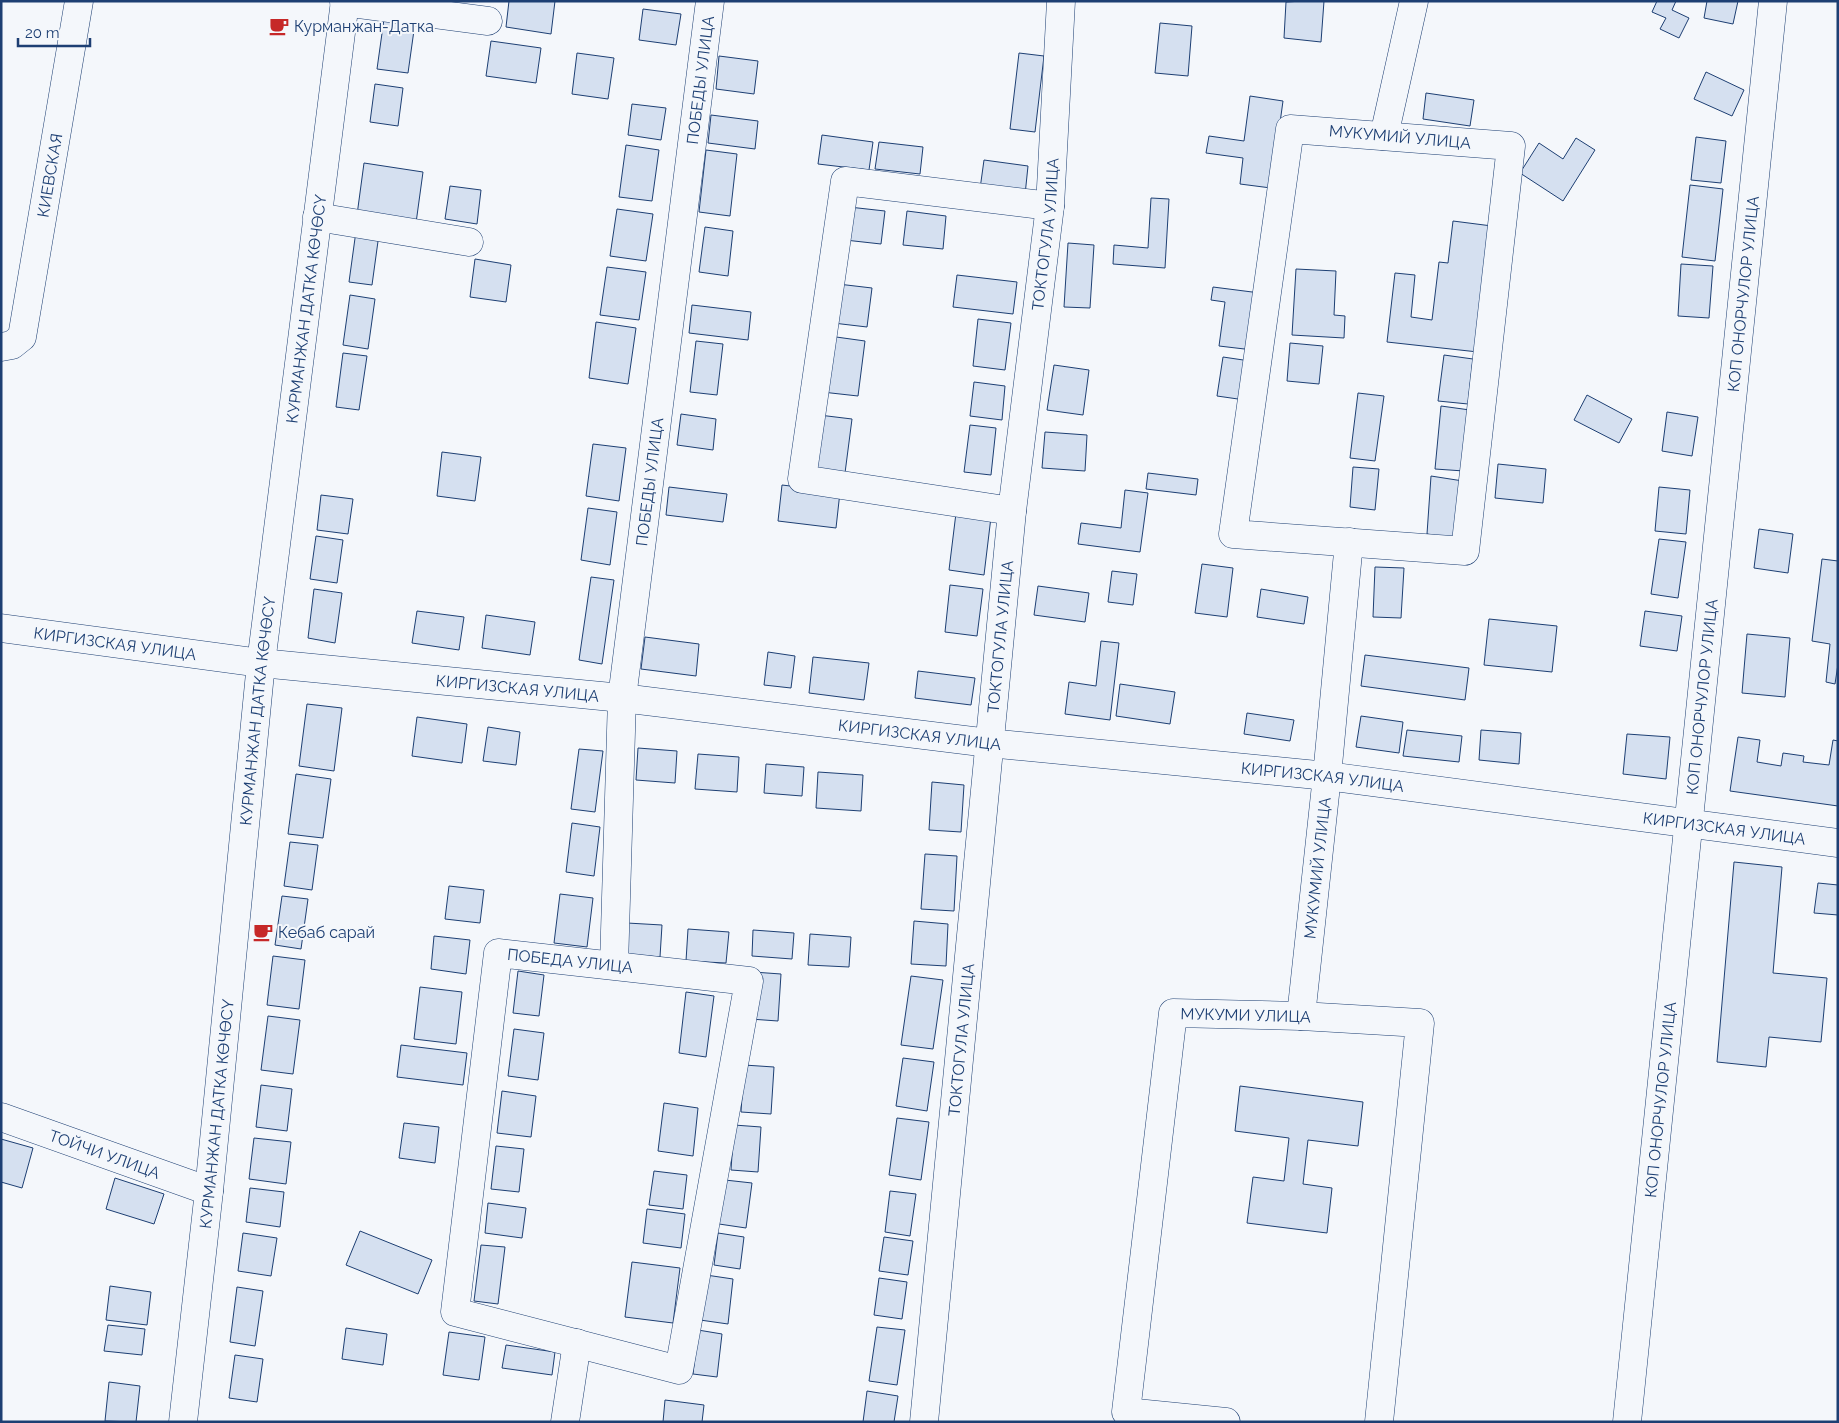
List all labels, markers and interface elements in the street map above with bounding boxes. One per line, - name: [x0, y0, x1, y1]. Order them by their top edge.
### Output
- street label: ПОБЕДЫ УЛИЦА: [682, 14, 718, 146]
- scale bar: [18, 15, 90, 47]
- cafe icon: Курманжан-Датка: [268, 15, 290, 37]
- place label: Курманжан-Датка: [294, 17, 434, 36]
- text: 20 m: [25, 24, 60, 42]
- street label: МУКУМИЙ УЛИЦА: [1328, 121, 1472, 153]
- street label: КИЕВСКАЯ: [33, 132, 66, 219]
- street label: ТОКТОГУЛА УЛИЦА: [1028, 157, 1062, 312]
- street label: КУРМАНЖАН ДАТКА КӨЧӨСҮ: [282, 193, 330, 424]
- street label: КОП ОНОРЧУЛОР УЛИЦА: [1723, 195, 1762, 393]
- street label: ПОБЕДЫ УЛИЦА: [632, 416, 667, 547]
- street label: ТОКТОГУЛА УЛИЦА: [983, 559, 1017, 714]
- street label: КУРМАНЖАН ДАТКА КӨЧӨСҮ: [236, 595, 279, 826]
- street label: КОП ОНОРЧУЛОР УЛИЦА: [1682, 598, 1721, 796]
- street label: КИРГИЗСКАЯ УЛИЦА: [32, 623, 198, 664]
- street label: КИРГИЗСКАЯ УЛИЦА: [435, 670, 600, 705]
- street label: КИРГИЗСКАЯ УЛИЦА: [837, 715, 1002, 754]
- street label: КИРГИЗСКАЯ УЛИЦА: [1240, 758, 1405, 796]
- street label: МУКУМИЙ УЛИЦА: [1300, 796, 1334, 940]
- street label: КИРГИЗСКАЯ УЛИЦА: [1642, 808, 1807, 848]
- cafe icon: Кебаб сарай: [252, 921, 274, 943]
- place label: Кебаб сарай: [278, 923, 375, 942]
- street label: ПОБЕДА УЛИЦА: [506, 945, 634, 977]
- street label: ТОКТОГУЛА УЛИЦА: [944, 962, 978, 1117]
- street label: КУРМАНЖАН ДАТКА КӨЧӨСҮ: [195, 998, 237, 1230]
- street label: КОП ОНОРЧУЛОР УЛИЦА: [1641, 1001, 1680, 1199]
- street label: МУКУМИ УЛИЦА: [1180, 1004, 1312, 1026]
- street label: ТОЙЧИ УЛИЦА: [47, 1125, 163, 1182]

